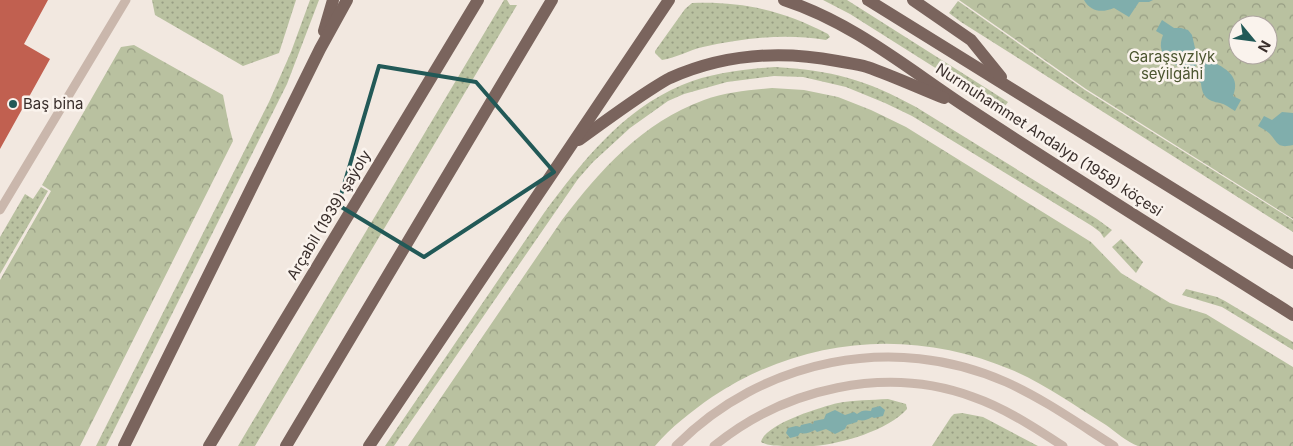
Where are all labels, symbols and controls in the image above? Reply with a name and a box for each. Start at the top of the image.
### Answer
north arrow [1228,15,1278,65]
text: N [1255,38,1275,55]
park label: Garaşsyzlyk seýilgähi [1129,47,1216,83]
street label: Nurmuhammet Andalyp (1958) köçesi [932,59,1166,220]
place label: Baş bina [23,94,83,113]
marker: Baş bina [7,98,19,110]
street label: Arçabil (1939) şaýoly [282,146,375,283]

